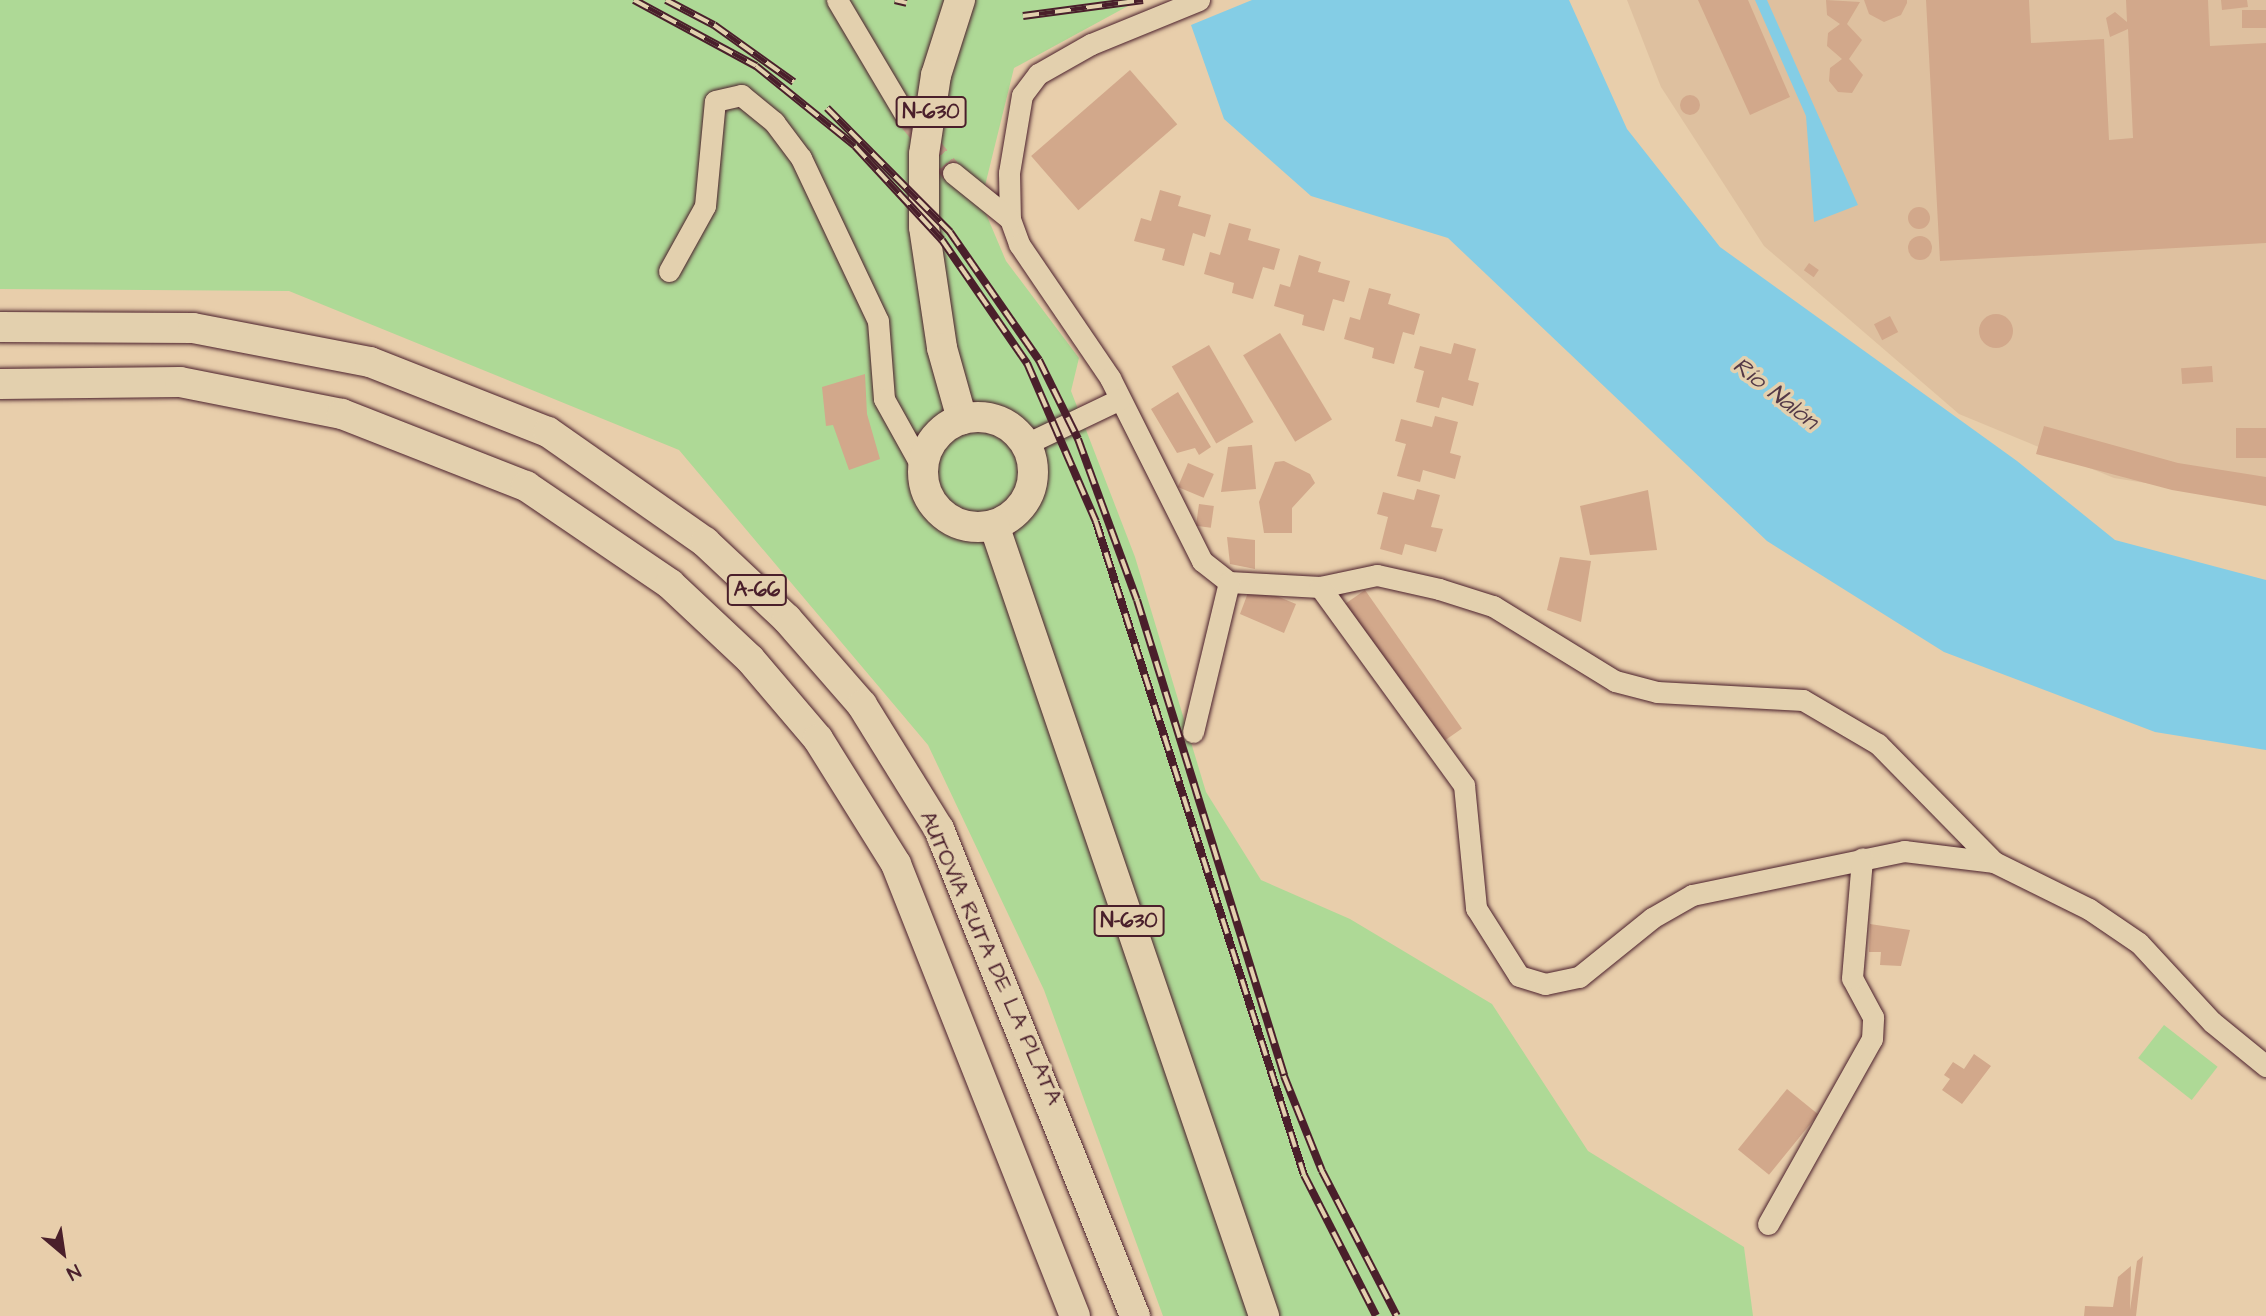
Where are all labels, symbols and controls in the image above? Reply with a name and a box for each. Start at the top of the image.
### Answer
road number: N-630 [894,94,968,130]
water label: Río Nalón [1727,352,1823,436]
road number: A-66 [726,572,788,608]
street label: AUTOVÍA RUTA DE LA PLATA [914,807,1068,1109]
road number: N-630 [1092,904,1166,939]
north arrow [28,1218,98,1288]
text: N [62,1257,85,1286]

